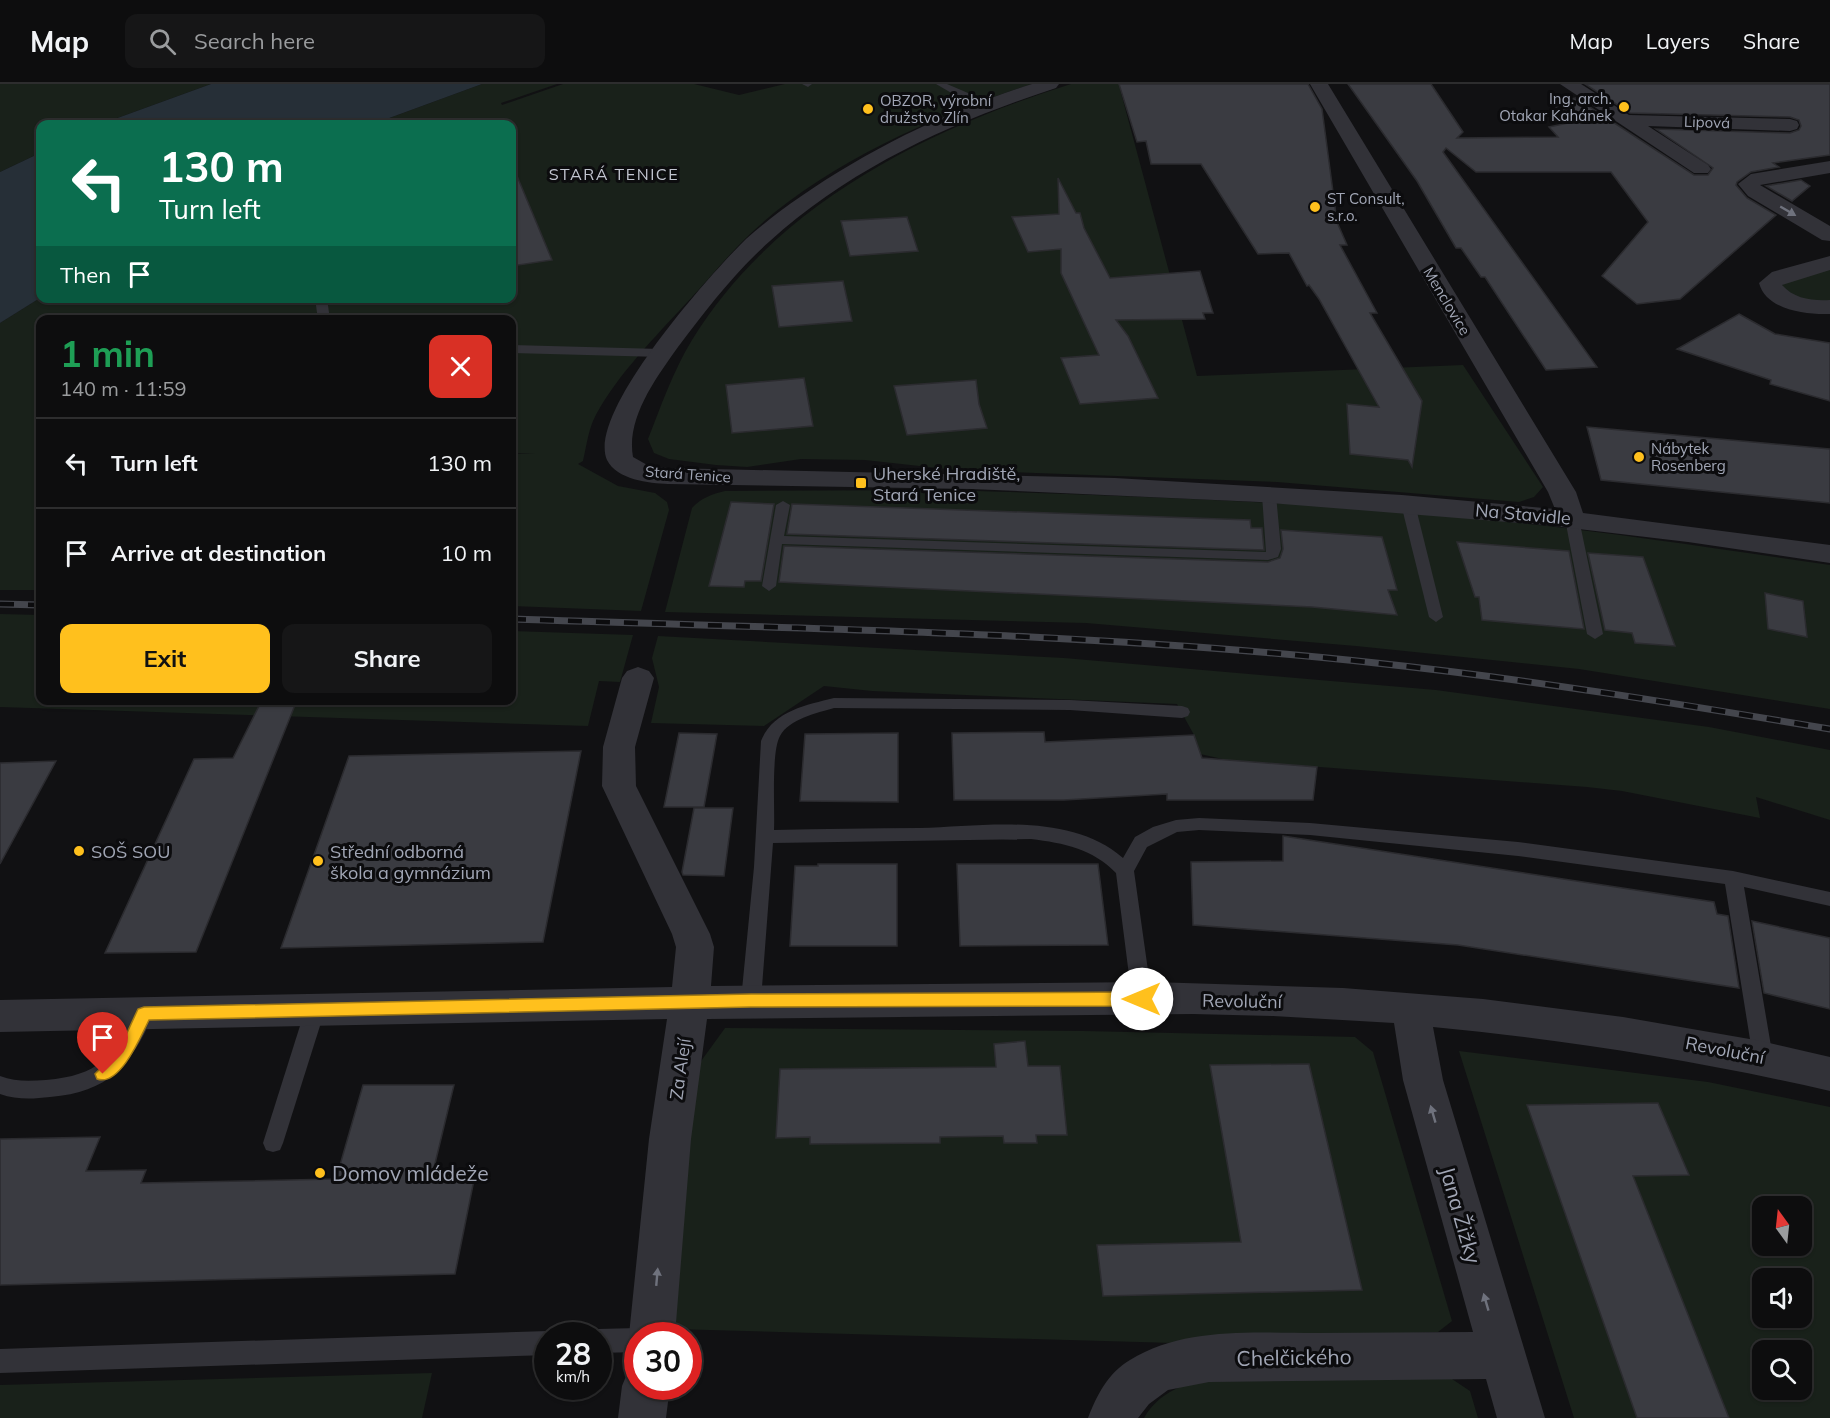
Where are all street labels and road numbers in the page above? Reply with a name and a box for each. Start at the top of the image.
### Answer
street label: Lipová [1684,112,1730,132]
street label: Menclovice [1419,263,1475,339]
street label: Stará Tenice [645,462,731,486]
street label: Na Stavidle [1474,498,1572,530]
street label: Revoluční [1202,989,1284,1013]
street label: Revoluční [1684,1031,1768,1069]
street label: Za Alejí [664,1035,696,1101]
street label: Jana Žižky [1435,1163,1487,1267]
street label: Chelčického [1236,1343,1352,1371]

